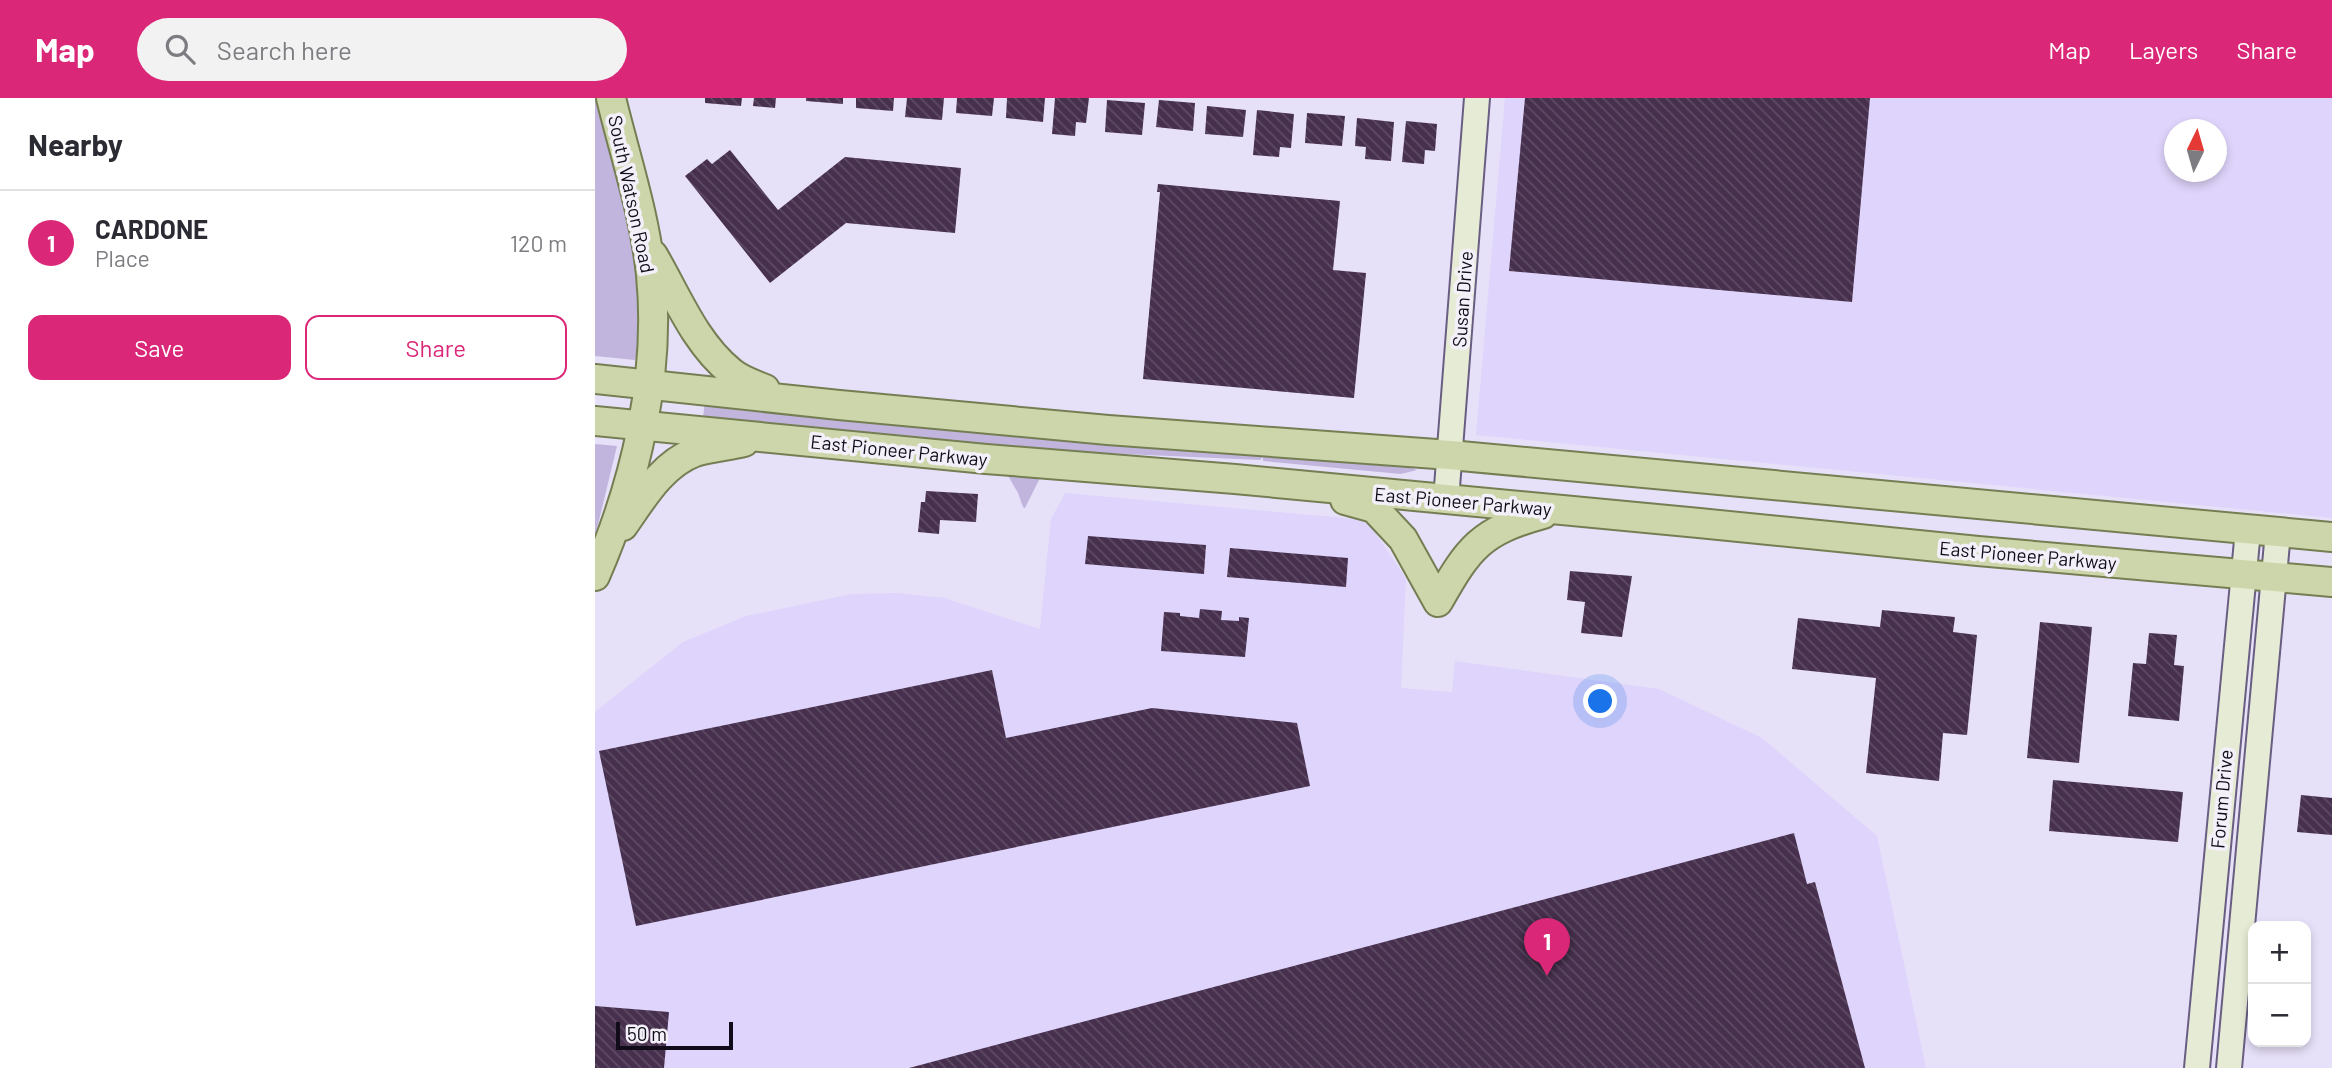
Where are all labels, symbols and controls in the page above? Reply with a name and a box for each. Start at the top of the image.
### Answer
search box [137,18,627,81]
text: Map [35,29,95,69]
icon: search [161,30,199,68]
text: Search here [217,34,352,65]
text: Map [2048,35,2091,64]
text: Layers [2129,35,2198,64]
text: Share [2236,35,2297,64]
street label: South Watson Road [604,113,660,275]
north arrow [2164,119,2227,182]
text: Nearby [28,126,123,162]
text: CARDONE [95,213,208,244]
text: 1 [47,229,55,257]
text: 120 m [510,229,567,257]
text: Place [95,244,150,272]
street label: Susan Drive [1447,250,1477,348]
button: Save [28,315,291,380]
button: Share [305,315,567,380]
street label: East Pioneer Parkway [809,429,989,471]
street label: East Pioneer Parkway [1373,482,1553,520]
street label: East Pioneer Parkway [1938,536,2118,574]
your location [1583,684,1617,718]
street label: Forum Drive [2205,749,2237,849]
pin: 1 [1524,918,1570,976]
map controls [2248,921,2311,1047]
button: + [2248,921,2311,984]
button: − [2248,984,2311,1047]
scale bar [616,1019,733,1051]
text: 50 m [627,1022,667,1045]

